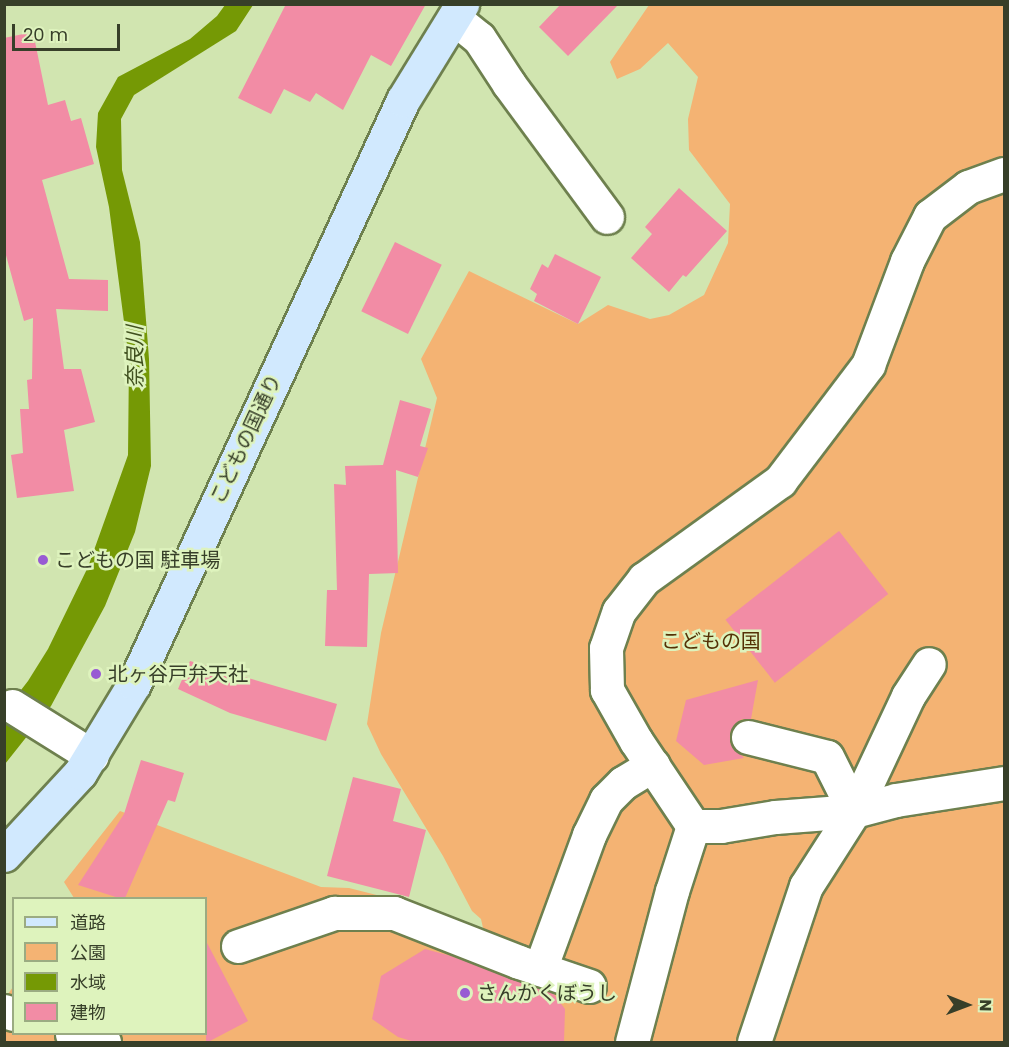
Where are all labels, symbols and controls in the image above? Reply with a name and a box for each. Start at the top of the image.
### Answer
scale bar [15,12,123,50]
text: 20 m [23,22,68,47]
water label: 奈良川 [122,326,148,388]
street label: こどもの国通り [206,370,286,508]
place label: こどもの国 駐車場 [55,548,220,572]
marker: こどもの国 駐車場 [36,553,50,567]
park label: こどもの国 [661,629,761,653]
place label: 北ヶ谷戸弁天社 [108,662,248,686]
marker: 北ヶ谷戸弁天社 [89,667,103,681]
legend [12,897,207,1035]
text: 道路 [70,910,106,935]
text: 公園 [70,940,106,965]
text: 水域 [70,970,106,995]
north arrow [937,975,997,1035]
place label: さんかくぼうし [477,981,617,1005]
marker: さんかくぼうし [458,986,472,1000]
text: N [974,999,997,1012]
text: 建物 [70,1000,106,1025]

